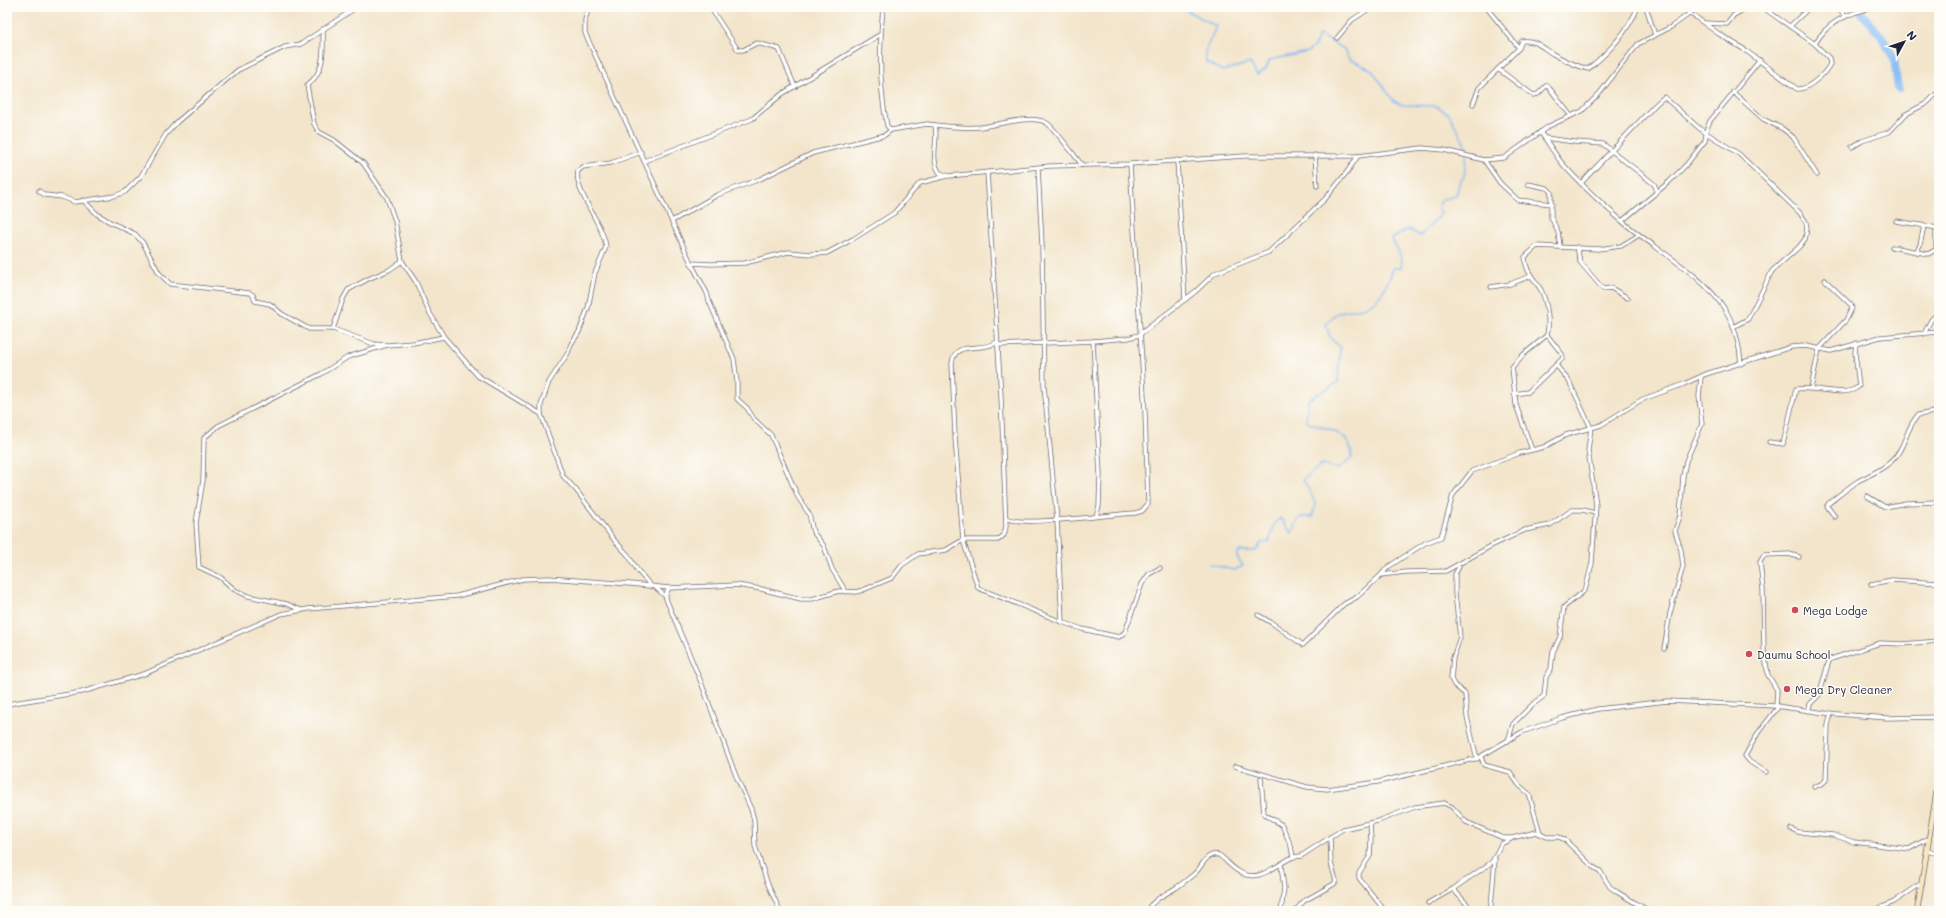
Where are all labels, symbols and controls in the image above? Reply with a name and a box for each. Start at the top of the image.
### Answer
north arrow [1884,22,1924,62]
text: N [1904,27,1920,43]
place label: Mega Lodge [1803,603,1868,618]
marker: Mega Lodge [1790,605,1800,615]
place label: Daumu School [1757,647,1830,662]
marker: Daumu School [1744,649,1754,659]
place label: Mega Dry Cleaner [1795,682,1892,697]
marker: Mega Dry Cleaner [1782,684,1792,694]

